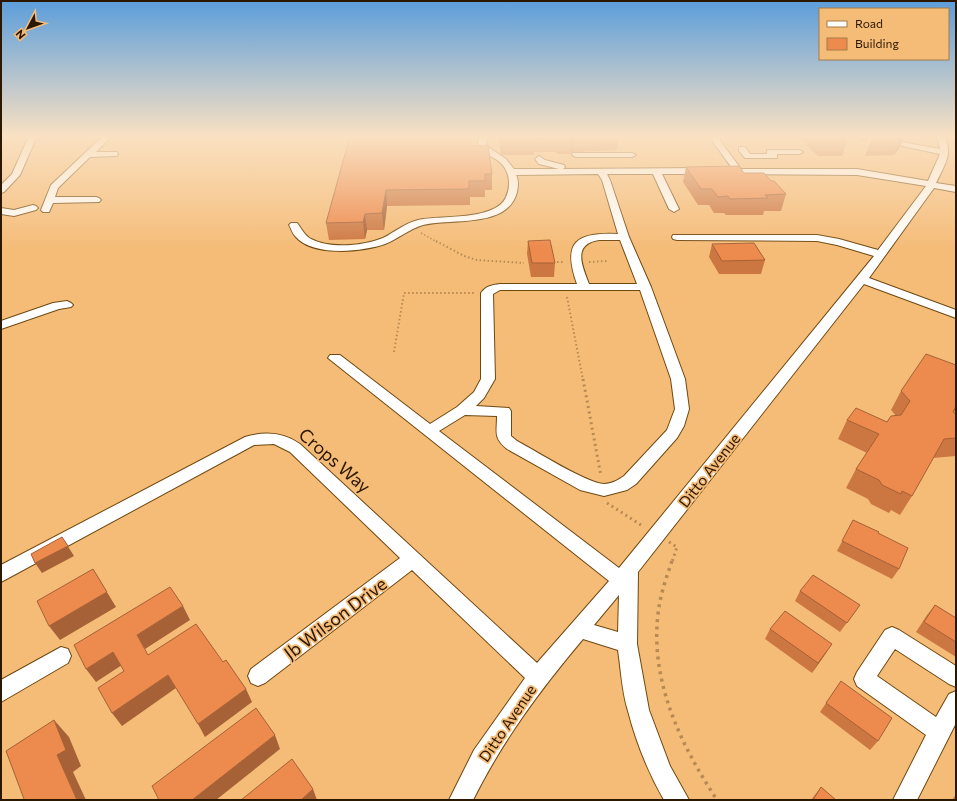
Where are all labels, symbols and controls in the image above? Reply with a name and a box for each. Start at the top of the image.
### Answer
north arrow [8,8,48,48]
legend [819,8,949,60]
text: Road [855,16,883,30]
text: N [12,28,28,42]
text: Building [855,36,899,50]
street label: Crops Way [295,423,375,497]
street label: Ditto Avenue [675,429,744,511]
street label: Jb Wilson Drive [279,572,391,664]
street label: Ditto Avenue [475,681,539,765]

